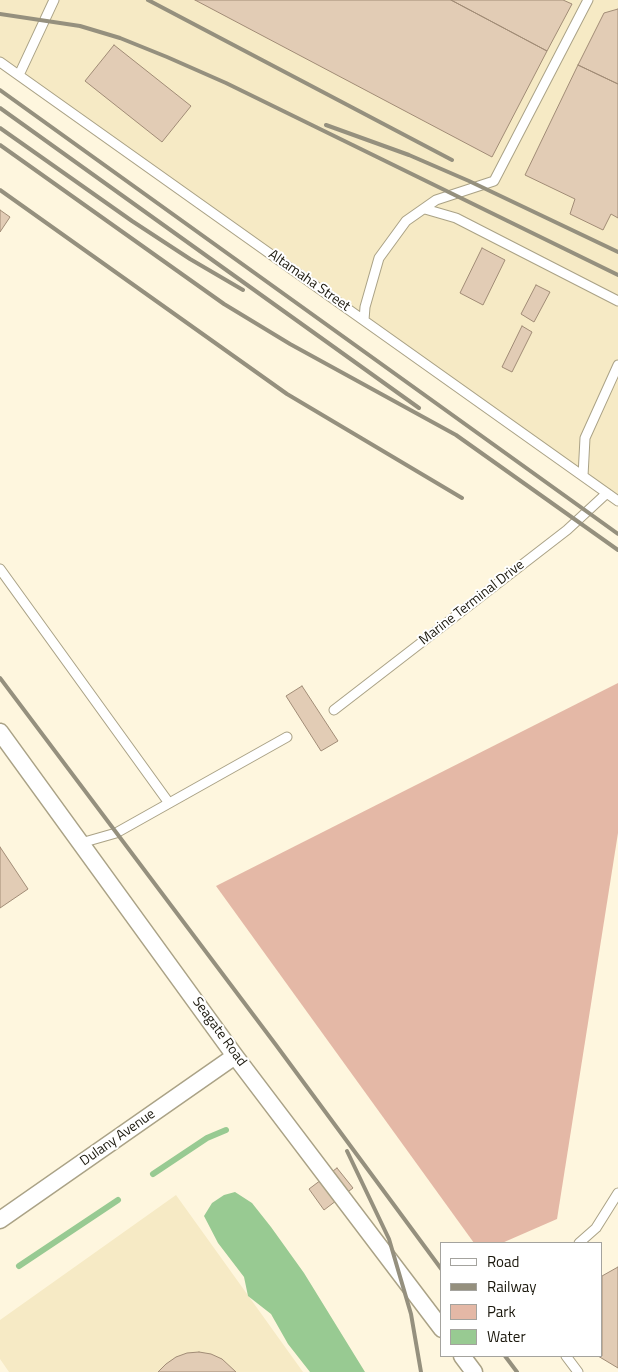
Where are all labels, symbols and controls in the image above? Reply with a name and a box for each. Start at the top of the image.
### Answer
street label: Altamaha Street [265,247,353,315]
street label: Marine Terminal Drive [416,557,528,649]
street label: Seagate Road [188,994,250,1070]
street label: Dulany Avenue [77,1106,159,1170]
legend [440,1242,603,1357]
text: Road [487,1250,519,1273]
text: Railway [487,1275,537,1298]
text: Park [487,1300,516,1323]
text: Water [487,1325,526,1348]

